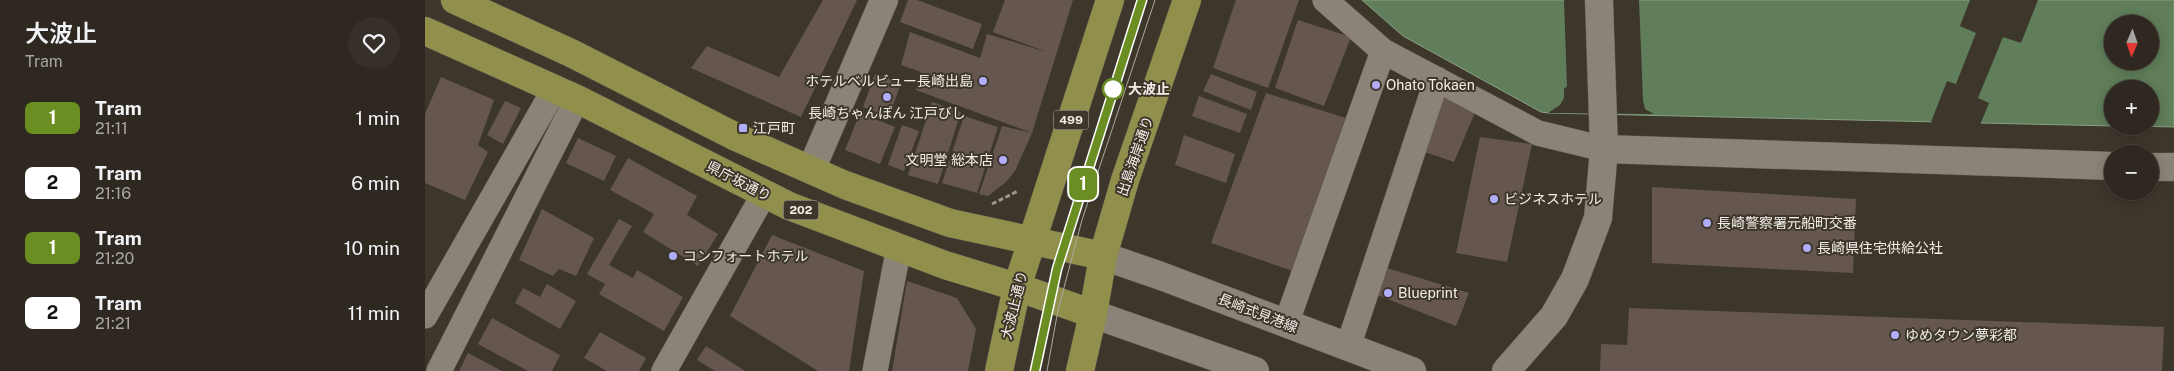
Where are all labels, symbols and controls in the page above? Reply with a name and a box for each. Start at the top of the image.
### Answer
north arrow [2104,15,2159,70]
map controls [2104,15,2159,200]
button: heart [348,17,400,69]
text: 大波止 [25,19,97,47]
text: Tram [25,52,63,71]
place label: ホテルベルビュー長崎出島 [805,73,973,89]
marker: ホテルベルビュー長崎出島 [977,75,989,87]
place label: Ohato Tokaen [1386,77,1475,93]
marker: 大波止 [1102,78,1124,100]
marker: Ohato Tokaen [1370,79,1382,91]
button: + [2104,80,2159,135]
place label: 大波止 [1128,81,1170,97]
marker: 長崎ちゃんぽん 江戸びし [881,91,893,103]
text: Tram [95,97,142,119]
place label: 長崎ちゃんぽん 江戸びし [808,105,966,121]
text: 1 [49,107,56,128]
text: 1 min [355,107,400,129]
road number: 499 [1053,110,1089,130]
street label: 出島海岸通り [1114,114,1156,198]
text: 21:11 [95,119,128,138]
place label: 江戸町 [753,120,795,136]
marker: 江戸町 [737,122,749,134]
button: − [2104,145,2159,200]
place label: 文明堂 総本店 [906,152,993,168]
marker: 文明堂 総本店 [997,154,1009,166]
street label: 県庁坂通り [704,158,774,204]
text: Tram [95,162,142,184]
line badge: 1 [1067,168,1099,200]
text: 2 [47,172,58,193]
text: 6 min [351,172,400,194]
text: 1 [1079,173,1087,194]
text: 21:16 [95,184,131,203]
place label: ビジネスホテル [1504,191,1602,207]
marker: ビジネスホテル [1488,193,1500,205]
road number: 202 [783,200,819,220]
place label: 長崎警察署元船町交番 [1717,215,1857,231]
marker: 長崎警察署元船町交番 [1701,217,1713,229]
text: Tram [95,227,142,249]
text: 1 [49,237,56,258]
text: 10 min [344,237,400,259]
place label: 長崎県住宅供給公社 [1817,240,1943,256]
marker: 長崎県住宅供給公社 [1801,242,1813,254]
place label: コンフォートホテル [683,248,809,264]
text: 21:20 [95,249,134,268]
marker: コンフォートホテル [667,250,679,262]
street label: 大波止通り [998,269,1030,341]
place label: Blueprint [1398,285,1458,301]
marker: Blueprint [1382,287,1394,299]
street label: 長崎式見港線 [1216,290,1300,336]
text: Tram [95,292,142,314]
text: 2 [47,302,58,323]
text: 11 min [348,302,400,324]
text: 21:21 [95,314,131,333]
place label: ゆめタウン夢彩都 [1905,327,2017,343]
marker: ゆめタウン夢彩都 [1889,329,1901,341]

